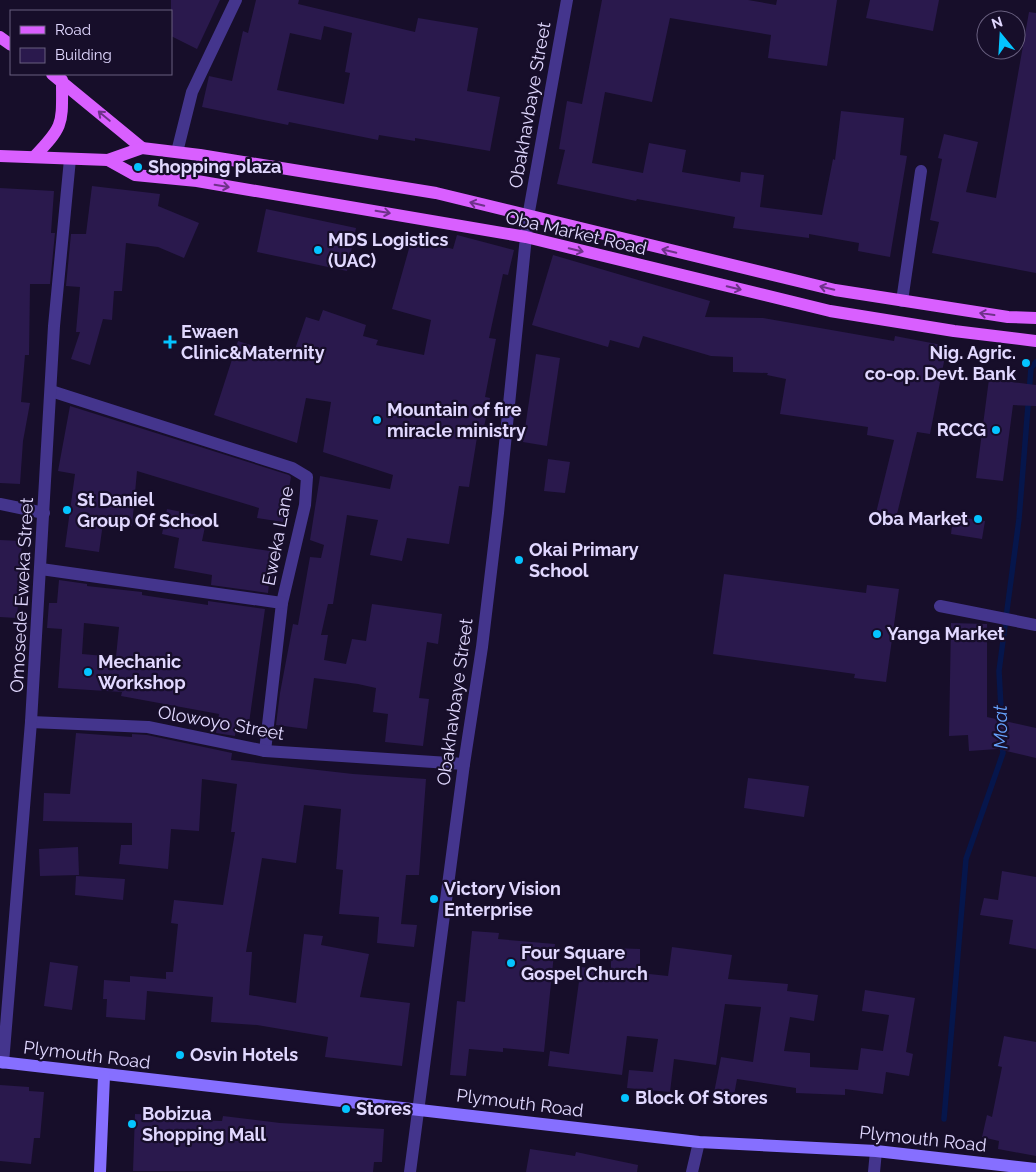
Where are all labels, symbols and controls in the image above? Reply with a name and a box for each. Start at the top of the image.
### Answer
legend [10,10,172,75]
north arrow [976,10,1026,60]
text: N [989,13,1005,32]
street label: Obakhavbaye Street [505,20,554,190]
text: Road [55,21,91,39]
text: Building [55,46,112,64]
one-way arrow [98,111,111,122]
place label: Shopping plaza [148,156,281,177]
marker: Shopping plaza [132,161,144,173]
one-way arrow [214,181,230,191]
one-way arrow [470,199,486,208]
street label: Oba Market Road [504,206,649,259]
one-way arrow [374,207,390,217]
place label: MDS Logistics (UAC) [328,229,449,271]
marker: MDS Logistics (UAC) [312,244,324,256]
one-way arrow [568,246,584,255]
one-way arrow [662,246,678,255]
one-way arrow [820,283,836,292]
one-way arrow [726,284,742,293]
one-way arrow [980,309,996,319]
place label: Ewaen Clinic&Maternity [181,321,325,363]
marker: Ewaen Clinic&Maternity [163,335,177,349]
place label: Nig. Agric. co-op. Devt. Bank [865,342,1017,384]
marker: Nig. Agric. co-op. Devt. Bank [1020,357,1032,369]
place label: Mountain of fire miracle ministry [387,399,526,441]
marker: Mountain of fire miracle ministry [371,414,383,426]
place label: RCCG [937,419,986,440]
marker: RCCG [990,424,1002,436]
street label: Eweka Lane [258,484,298,587]
place label: St Daniel Group Of School [77,489,219,531]
street label: Omosede Eweka Street [6,497,37,693]
marker: St Daniel Group Of School [61,504,73,516]
place label: Oba Market [868,508,968,529]
marker: Oba Market [972,513,984,525]
place label: Okai Primary School [529,539,639,581]
marker: Okai Primary School [513,554,525,566]
street label: Obakhavbaye Street [432,617,477,787]
place label: Yanga Market [887,623,1005,644]
marker: Yanga Market [871,628,883,640]
place label: Mechanic Workshop [98,651,186,693]
marker: Mechanic Workshop [82,666,94,678]
street label: Olowoyo Street [156,701,286,744]
water label: Moat [989,704,1011,749]
place label: Victory Vision Enterprise [444,878,561,920]
marker: Victory Vision Enterprise [428,893,440,905]
place label: Four Square Gospel Church [521,942,648,984]
marker: Four Square Gospel Church [505,957,517,969]
street label: Plymouth Road [22,1036,152,1073]
place label: Osvin Hotels [190,1044,298,1065]
marker: Osvin Hotels [174,1049,186,1061]
street label: Plymouth Road [455,1084,585,1121]
place label: Block Of Stores [635,1087,768,1108]
marker: Block Of Stores [619,1092,631,1104]
place label: Stores [356,1098,411,1119]
place label: Bobizua Shopping Mall [142,1103,266,1145]
marker: Stores [340,1103,352,1115]
marker: Bobizua Shopping Mall [126,1118,138,1130]
street label: Plymouth Road [858,1121,988,1156]

